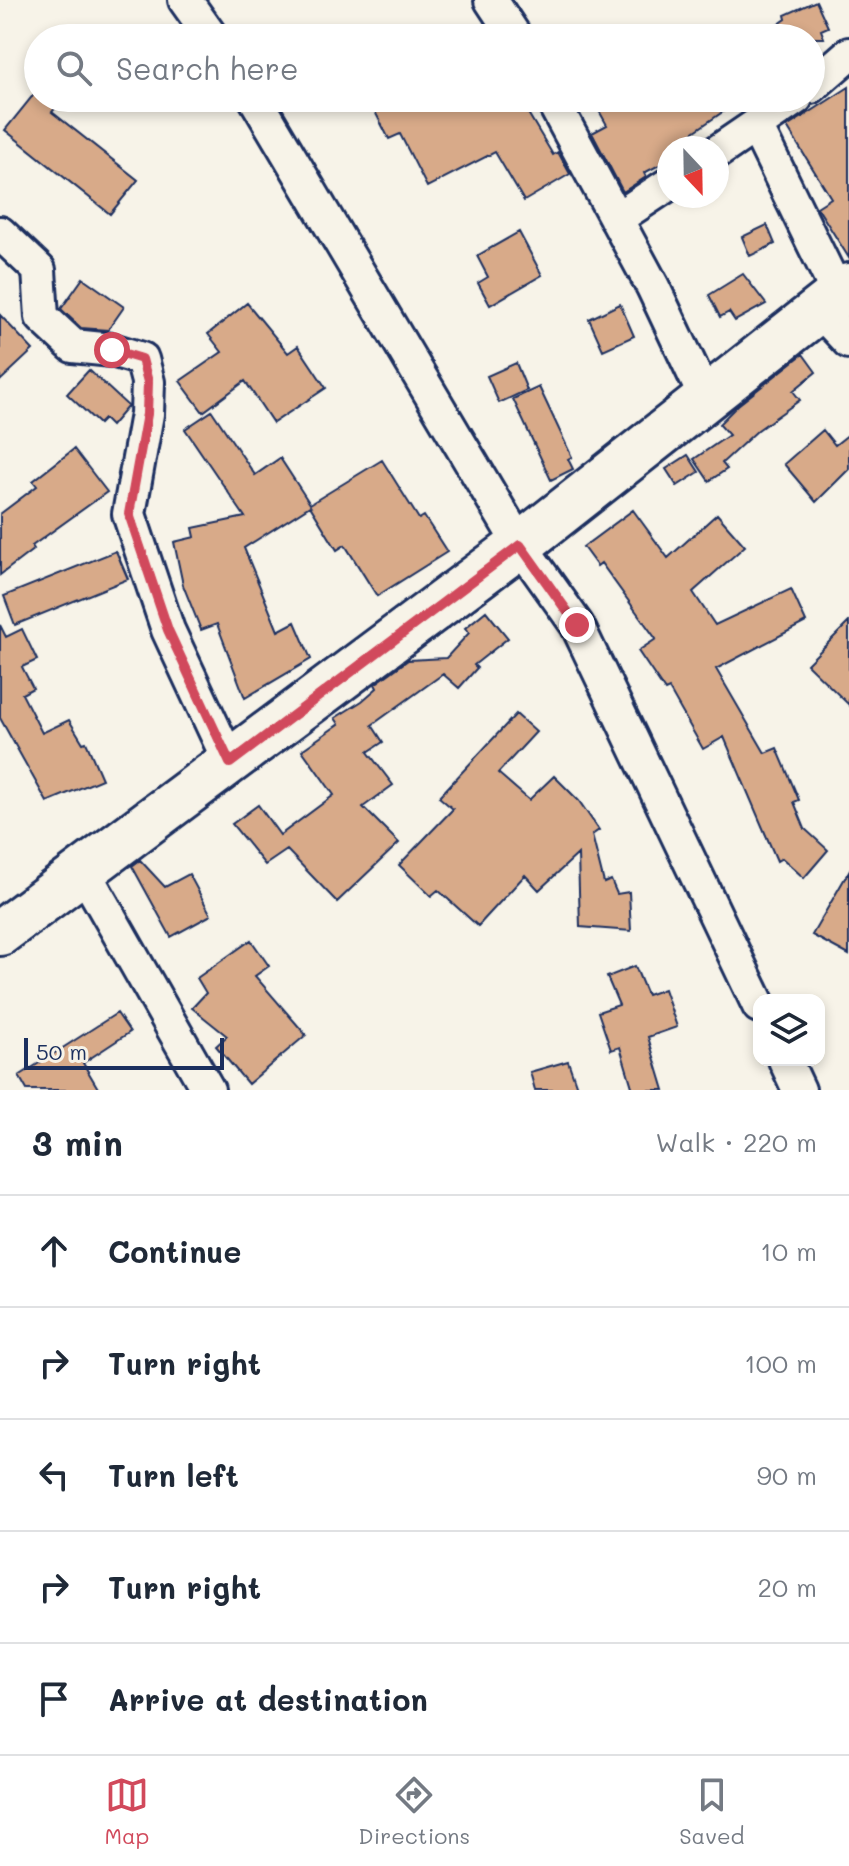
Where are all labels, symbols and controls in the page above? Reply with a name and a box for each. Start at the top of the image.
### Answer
search box [24,24,825,112]
icon: search [52,46,96,90]
text: Search here [116,48,299,88]
north arrow [657,136,729,208]
route start [94,332,130,368]
route end [559,607,595,643]
map controls [753,994,825,1066]
button: layers [753,994,825,1066]
scale bar [24,1034,224,1070]
text: 50 m [36,1037,87,1066]
text: 3 min [32,1120,123,1165]
text: Walk · 220 m [656,1125,817,1159]
icon: ahead [32,1229,76,1273]
text: Continue [108,1231,241,1271]
text: 10 m [760,1234,817,1268]
icon: right [32,1341,76,1385]
text: Turn right [108,1343,261,1383]
text: 100 m [744,1346,817,1380]
icon: left [32,1453,76,1497]
text: Turn left [108,1455,239,1495]
text: 90 m [757,1458,817,1492]
icon: right [32,1565,76,1609]
text: Turn right [108,1567,261,1607]
text: 20 m [757,1570,817,1604]
icon: arrive [32,1677,76,1721]
text: Arrive at destination [108,1679,428,1719]
tab: Map [105,1773,149,1850]
tab: Directions [358,1773,470,1850]
tab: Saved [679,1773,744,1850]

